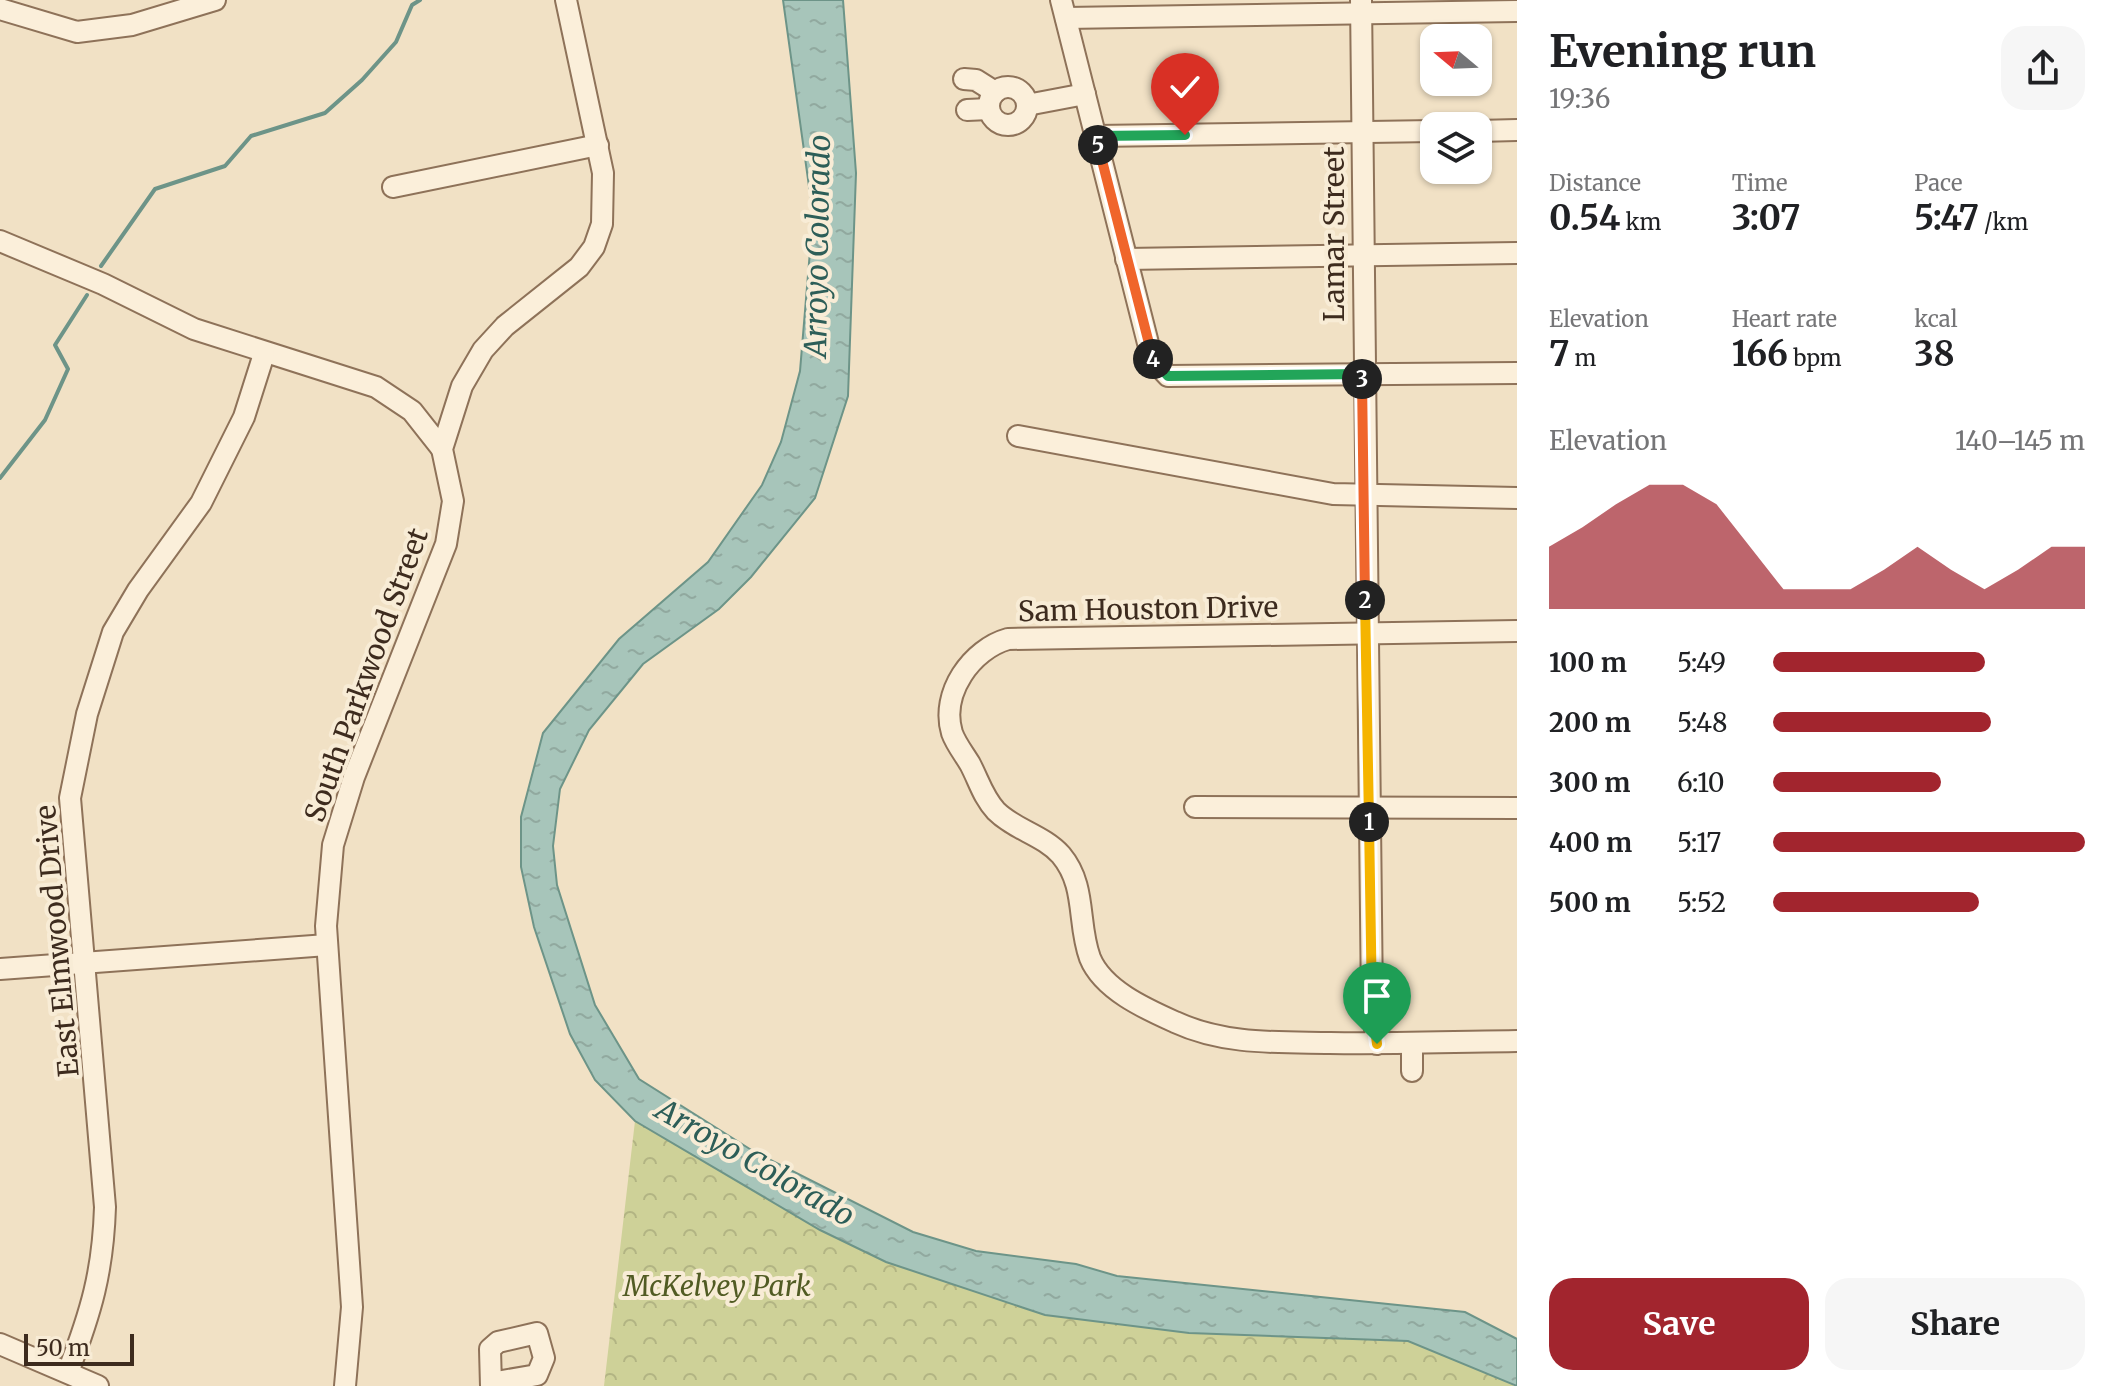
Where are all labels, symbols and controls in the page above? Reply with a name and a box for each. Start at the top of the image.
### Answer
north arrow [1420,24,1492,96]
map controls [1420,24,1492,184]
text: Evening run [1549,24,1816,79]
button: share [2001,26,2085,110]
pin [1151,53,1219,135]
icon: check [1163,65,1207,109]
text: 19:36 [1549,82,1610,115]
button: layers [1420,112,1492,184]
pin: 5 [1078,125,1118,165]
text: 5 [1092,131,1104,159]
water label: Arroyo Colorado [796,134,838,360]
street label: Lamar Street [1316,146,1352,322]
text: Distance [1549,169,1641,197]
text: Time [1732,169,1787,197]
text: Pace [1914,169,1962,197]
text: 0.54 [1549,197,1620,239]
text: 3:07 [1732,197,1800,239]
text: 5:47 [1914,197,1979,239]
text: km [1620,208,1661,236]
text: /km [1979,208,2028,236]
text: Elevation [1549,305,1649,333]
text: Heart rate [1732,305,1837,333]
text: kcal [1914,305,1958,333]
text: 7 [1549,333,1569,375]
text: 166 [1732,333,1788,375]
text: 38 [1914,333,1955,375]
pin: 4 [1133,339,1173,379]
text: m [1569,344,1596,372]
text: bpm [1788,344,1842,372]
text: 4 [1146,345,1160,373]
pin: 3 [1342,359,1382,399]
text: 3 [1356,365,1368,393]
text: Elevation [1549,424,1667,457]
text: 140–145 m [1955,424,2085,457]
street label: South Parkwood Street [296,523,436,827]
pin: 2 [1345,580,1385,620]
text: 2 [1359,586,1371,614]
street label: Sam Houston Drive [1017,589,1279,629]
text: 100 m [1549,646,1627,679]
text: 5:49 [1677,646,1726,679]
text: 200 m [1549,706,1631,739]
text: 5:48 [1677,706,1727,739]
text: 300 m [1549,766,1630,799]
text: 6:10 [1677,766,1725,799]
pin: 1 [1349,802,1389,842]
street label: East Elmwood Drive [27,803,87,1079]
text: 1 [1364,808,1374,836]
text: 400 m [1549,826,1632,859]
text: 5:17 [1677,826,1721,859]
text: 500 m [1549,886,1631,919]
text: 5:52 [1677,886,1726,919]
pin [1343,962,1411,1044]
icon: arrive [1355,974,1399,1018]
water label: Arroyo Colorado [648,1089,862,1234]
park label: McKelvey Park [622,1268,811,1304]
button: Save [1549,1278,1809,1370]
button: Share [1825,1278,2085,1370]
scale bar [24,1330,134,1366]
text: 50 m [36,1334,90,1362]

